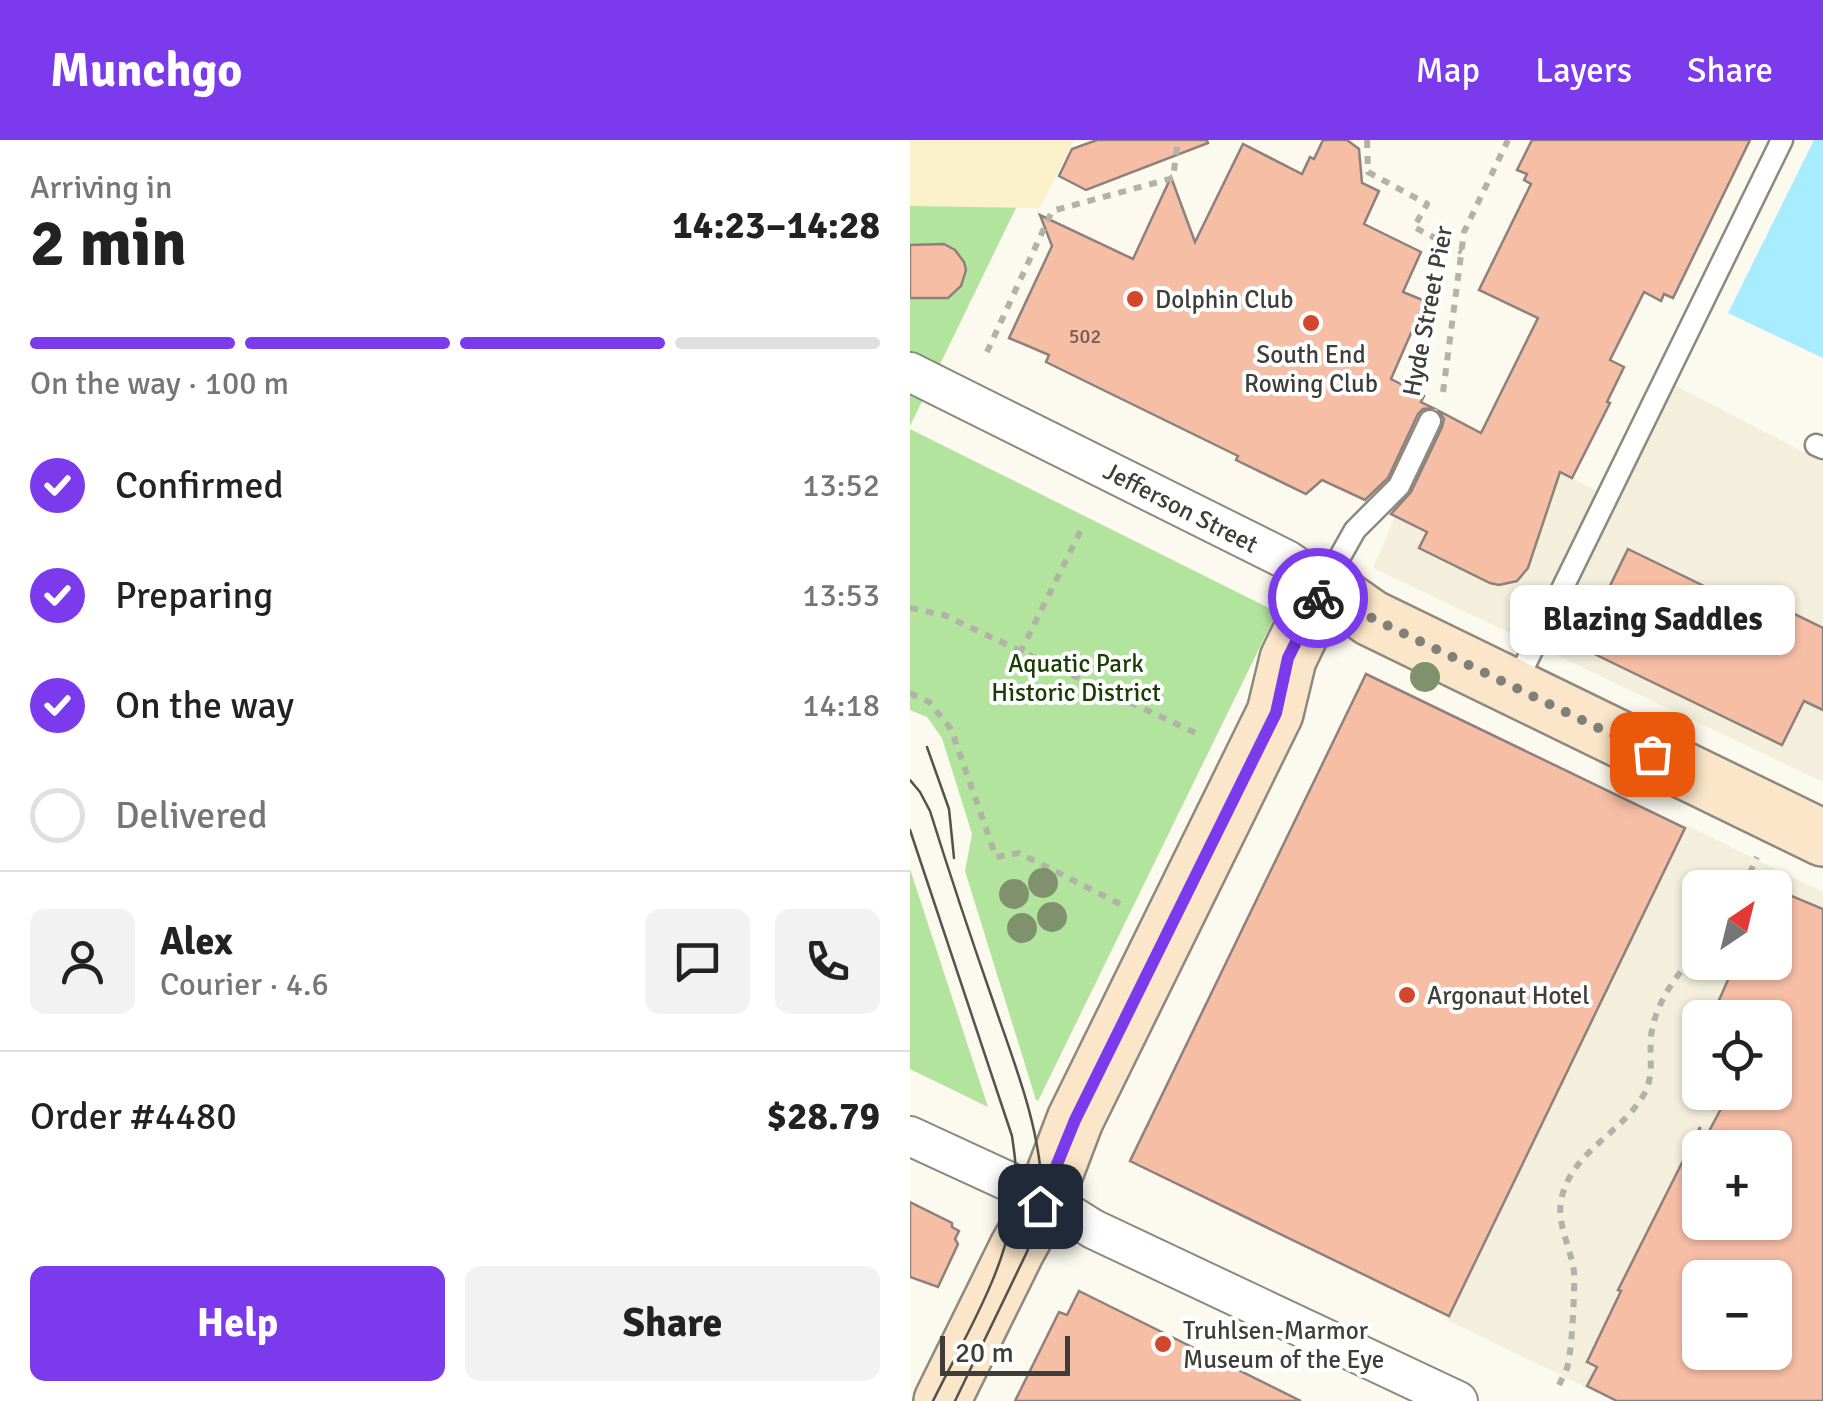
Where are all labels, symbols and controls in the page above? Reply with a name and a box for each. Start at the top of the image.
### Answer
text: Munchgo [50,41,242,100]
text: Map [1416,49,1480,92]
text: Layers [1535,49,1632,92]
text: Share [1687,49,1773,92]
text: Arriving in [30,168,172,207]
text: 14:23–14:28 [672,202,880,249]
text: 2 min [30,204,187,284]
street label: Hyde Street Pier [1396,222,1459,399]
place label: Dolphin Club [1155,284,1293,315]
marker: Dolphin Club [1124,288,1146,310]
marker: South End Rowing Club [1300,312,1322,334]
house number: 502 [1069,324,1101,349]
place label: South End Rowing Club [1244,339,1378,399]
text: On the way · 100 m [30,364,289,403]
street label: Jefferson Street [1098,455,1264,560]
icon: check [30,458,85,513]
text: Confirmed [115,462,284,509]
text: 13:52 [802,466,880,505]
courier [1268,548,1368,648]
icon: check [30,568,85,623]
icon: bike [1291,571,1346,626]
text: Preparing [115,572,273,619]
text: 13:53 [802,576,880,615]
callout: Blazing Saddles [1510,584,1794,654]
text: Blazing Saddles [1542,600,1763,639]
park label: Aquatic Park Historic District [991,648,1161,708]
icon: check [30,678,85,733]
text: On the way [115,682,294,729]
text: 14:18 [802,686,880,725]
pin [1610,712,1695,797]
icon: bag [1625,727,1680,782]
text: Delivered [115,792,268,839]
north arrow [1682,870,1792,980]
map controls [1682,870,1792,1370]
button: person [30,909,135,1014]
button: chat [645,909,750,1014]
button: phone [775,909,880,1014]
text: Alex [160,918,233,965]
text: Courier · 4.6 [160,965,329,1004]
place label: Argonaut Hotel [1427,980,1590,1011]
marker: Argonaut Hotel [1396,984,1418,1006]
button: locate [1682,1000,1792,1110]
text: Order #4480 [30,1093,237,1140]
text: $28.79 [767,1093,880,1140]
button: + [1682,1130,1792,1240]
pin [998,1164,1083,1249]
icon: home [1013,1179,1068,1234]
button: − [1682,1260,1792,1370]
button: Help [30,1266,445,1381]
button: Share [465,1266,880,1381]
place label: Truhlsen-Marmor Museum of the Eye [1183,1315,1384,1375]
scale bar [940,1331,1070,1376]
marker: Truhlsen-Marmor Museum of the Eye [1152,1333,1174,1355]
text: 20 m [955,1336,1014,1370]

